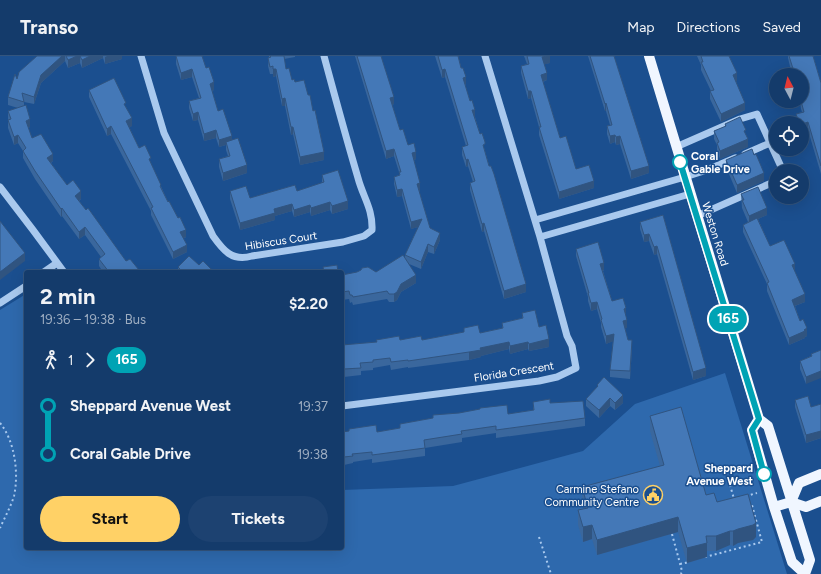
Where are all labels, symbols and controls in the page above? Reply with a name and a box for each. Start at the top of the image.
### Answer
text: Transo [20,16,78,39]
text: Map [627,19,655,36]
text: Directions [677,19,740,36]
text: Saved [762,19,801,36]
north arrow [769,68,809,108]
map controls [769,68,809,204]
button: locate [769,116,809,156]
place label: Coral Gable Drive [691,150,750,176]
marker: Coral Gable Drive [672,154,688,170]
button: layers [769,164,809,204]
street label: Weston Road [699,201,731,267]
street label: Hibiscus Court [244,229,318,253]
text: 2 min [40,283,95,310]
text: $2.20 [289,295,328,313]
line badge: 165 [705,306,751,332]
text: 165 [717,310,739,327]
text: 19:36 – 19:38 · Bus [40,312,146,327]
icon: walk [40,349,62,371]
icon: forward [79,349,101,371]
text: 165 [115,351,138,368]
text: 1 [68,353,73,368]
street label: Florida Crescent [473,359,555,385]
text: Sheppard Avenue West [70,397,231,415]
text: 19:37 [298,399,328,414]
text: Coral Gable Drive [70,445,191,463]
text: 19:38 [297,447,328,462]
place label: Sheppard Avenue West [686,462,754,488]
marker: Sheppard Avenue West [756,466,772,482]
place label: Carmine Stefano Community Centre [545,483,639,509]
public building icon: Carmine Stefano Community Centre [642,484,664,506]
button: Start [40,496,180,542]
button: Tickets [188,496,328,542]

